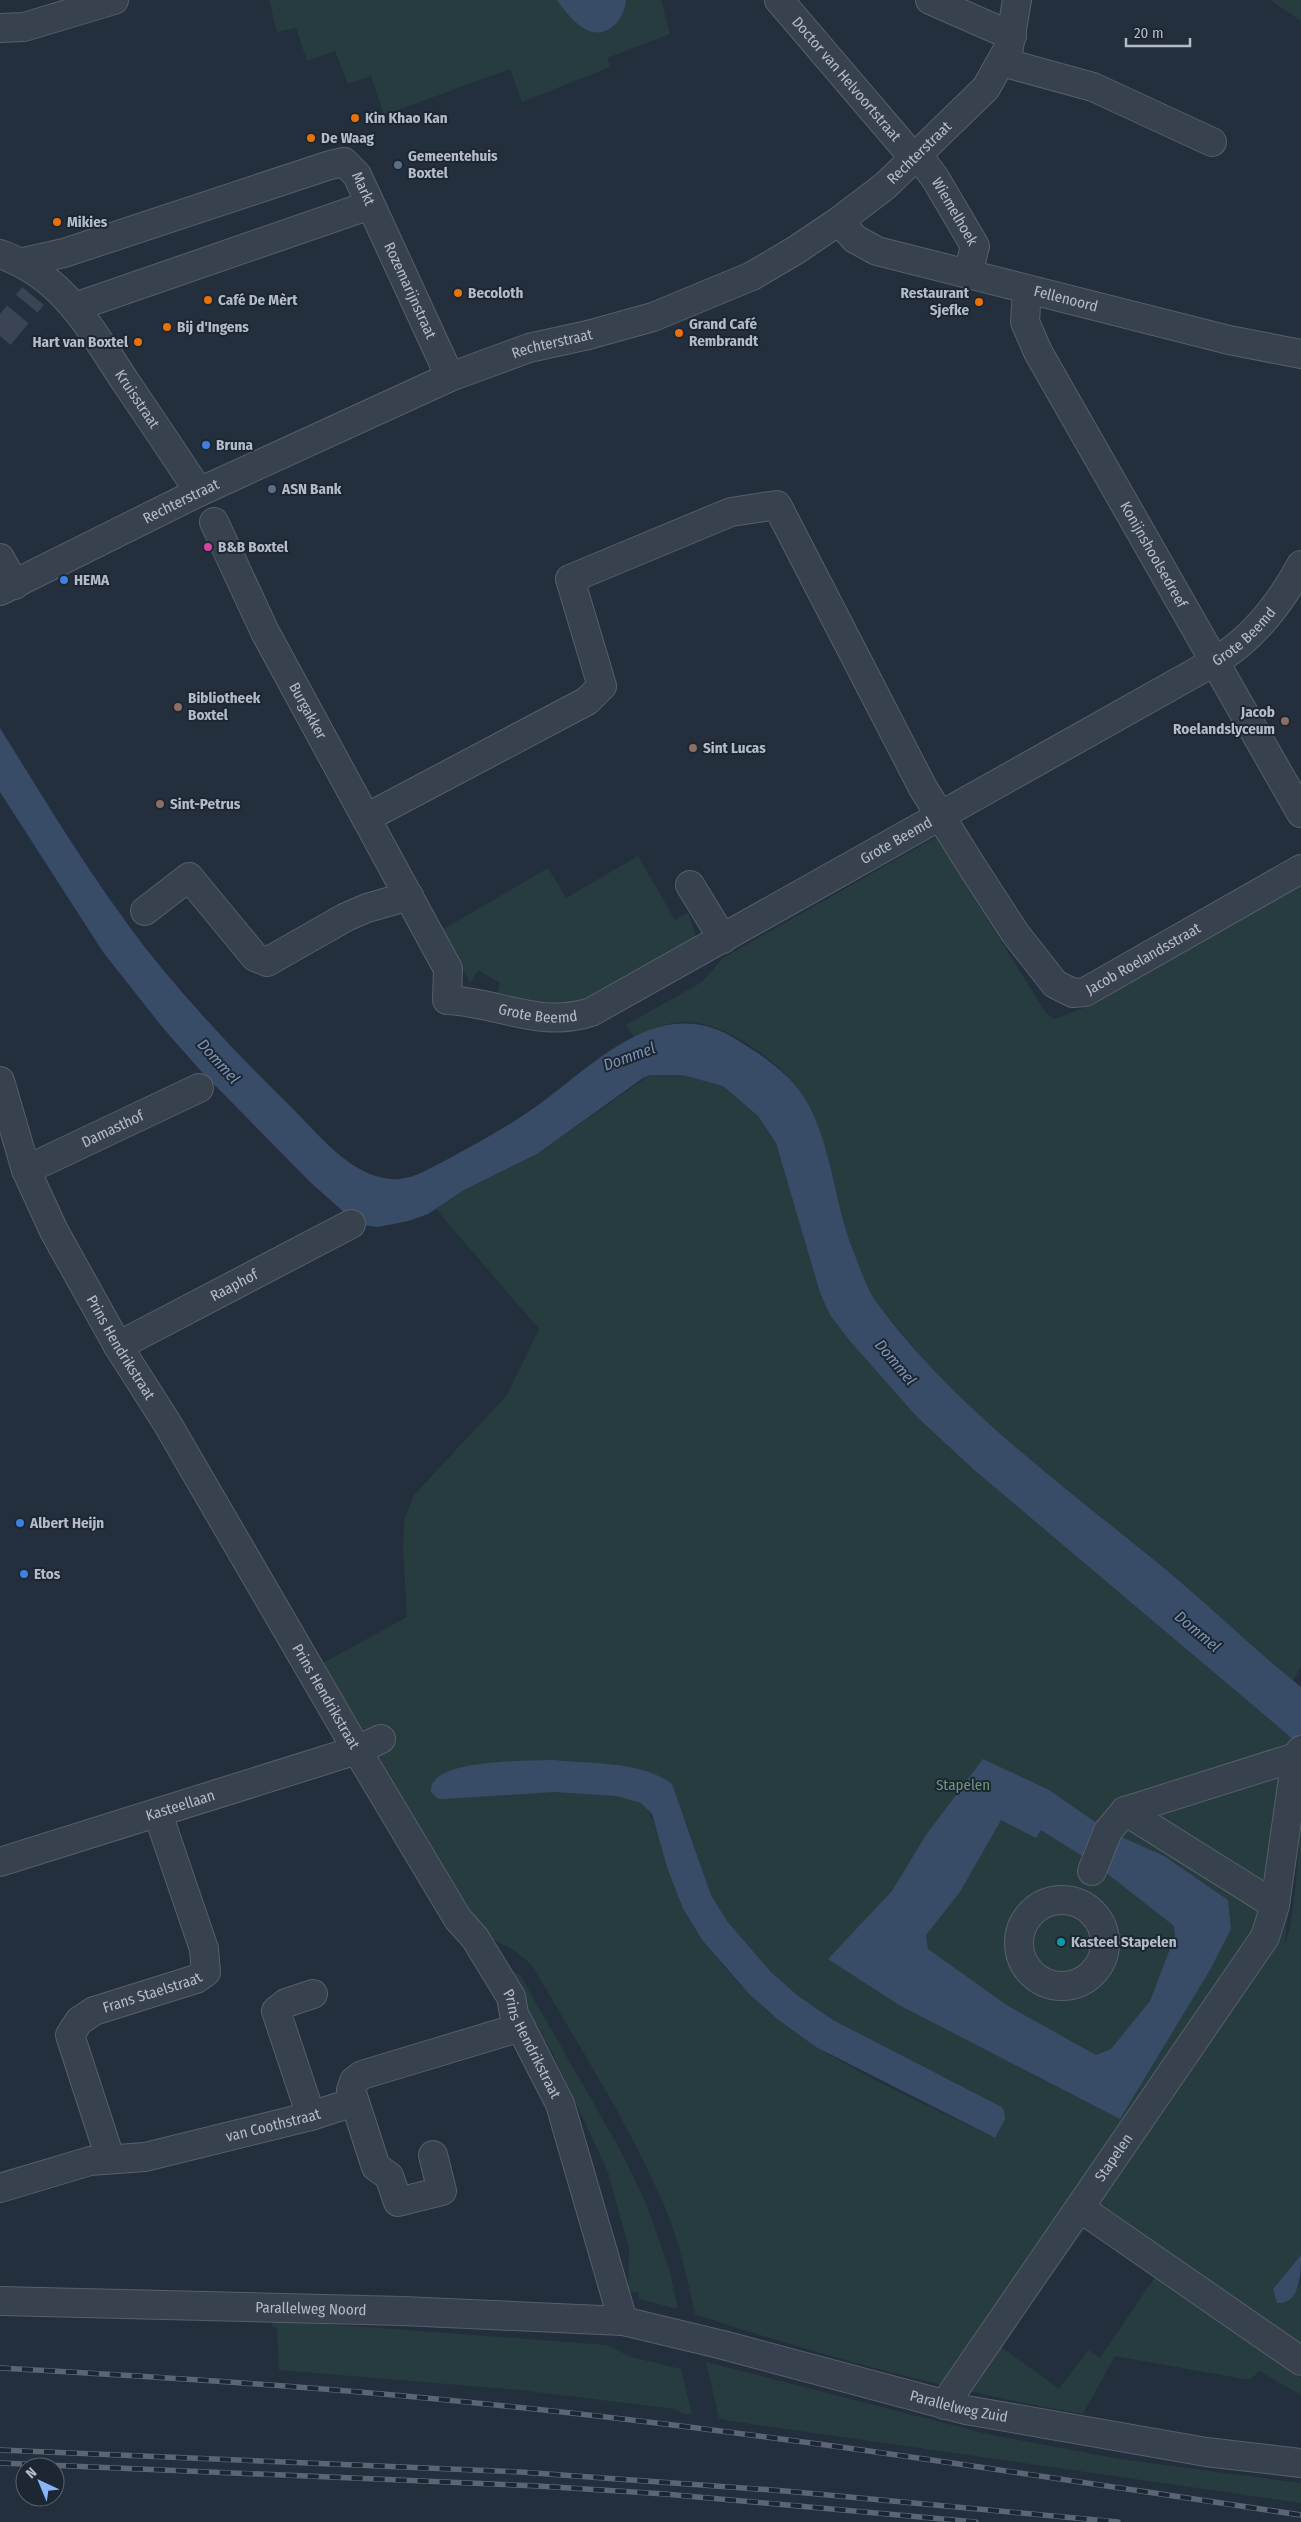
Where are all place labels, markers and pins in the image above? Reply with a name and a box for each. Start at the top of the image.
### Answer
place label: Kin Khao Kan [365,109,448,127]
marker: Kin Khao Kan [349,112,361,124]
place label: De Waag [321,129,374,147]
marker: De Waag [305,132,317,144]
place label: Gemeentehuis Boxtel [408,147,498,182]
marker: Gemeentehuis Boxtel [392,159,404,171]
place label: Mikies [67,213,108,231]
marker: Mikies [51,216,63,228]
place label: Becoloth [468,284,524,302]
place label: Restaurant Sjefke [901,284,970,319]
marker: Becoloth [452,287,464,299]
place label: Café De Mèrt [218,291,298,309]
marker: Café De Mèrt [202,294,214,306]
marker: Restaurant Sjefke [973,296,985,308]
place label: Grand Café Rembrandt [689,315,759,350]
place label: Bij d'Ingens [177,318,249,336]
marker: Bij d'Ingens [161,321,173,333]
marker: Grand Café Rembrandt [673,327,685,339]
place label: Hart van Boxtel [32,333,129,351]
marker: Hart van Boxtel [132,336,144,348]
place label: Bruna [216,436,254,454]
marker: Bruna [200,439,212,451]
place label: ASN Bank [281,480,342,498]
marker: ASN Bank [266,483,278,495]
place label: B&B Boxtel [218,538,289,556]
marker: B&B Boxtel [202,541,214,553]
place label: HEMA [74,571,110,589]
marker: HEMA [58,574,70,586]
place label: Bibliotheek Boxtel [188,689,261,724]
marker: Bibliotheek Boxtel [172,701,184,713]
place label: Jacob Roelandslyceum [1173,703,1275,738]
marker: Jacob Roelandslyceum [1279,715,1291,727]
place label: Sint Lucas [703,739,766,757]
marker: Sint Lucas [687,742,699,754]
place label: Sint-Petrus [170,795,241,813]
marker: Sint-Petrus [154,798,166,810]
place label: Albert Heijn [29,1514,104,1532]
marker: Albert Heijn [14,1517,26,1529]
place label: Etos [34,1565,61,1583]
marker: Etos [18,1568,30,1580]
place label: Kasteel Stapelen [1071,1933,1177,1951]
marker: Kasteel Stapelen [1055,1936,1067,1948]

